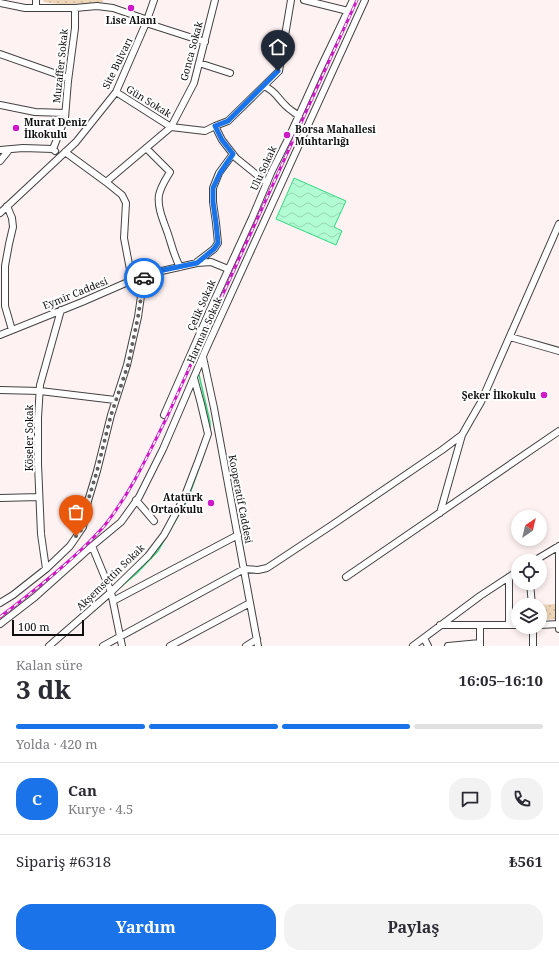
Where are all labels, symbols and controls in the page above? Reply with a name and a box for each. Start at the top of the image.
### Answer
marker: Lise Alanı [126,3,136,13]
place label: Lise Alanı [106,13,157,27]
street label: Gonca Sokak [176,20,206,82]
street label: Muzaffer Sokak [49,28,71,104]
pin [261,30,295,71]
street label: Site Bulvarı [99,34,136,91]
icon: home [267,36,289,58]
street label: Gün Sokak [124,82,174,121]
place label: Murat Deniz İlkokulu [24,115,87,141]
place label: Borsa Mahallesi Muhtarlığı [295,122,376,148]
marker: Murat Deniz İlkokulu [11,123,21,133]
marker: Borsa Mahallesi Muhtarlığı [282,130,292,140]
street label: Ulu Sokak [247,143,279,193]
courier [124,258,164,298]
icon: car [133,267,155,289]
street label: Eymir Caddesi [40,273,110,312]
street label: Çelik Sokak [183,277,219,333]
street label: Harman Sokak [183,295,225,365]
place label: Şeker İlkokulu [462,388,536,402]
marker: Şeker İlkokulu [539,390,549,400]
street label: Köseler Sokak [22,404,36,471]
street label: Kooperatif Caddesi [226,453,257,545]
place label: Atatürk Ortaokulu [150,490,204,516]
pin [59,495,93,536]
marker: Atatürk Ortaokulu [206,498,216,508]
icon: bag [65,501,87,523]
north arrow [511,510,547,546]
map controls [511,510,547,634]
street label: Akşemsettin Sokak [73,541,147,613]
button: locate [511,554,547,590]
button: layers [511,598,547,634]
scale bar [12,618,84,637]
text: 100 m [18,619,50,634]
text: Kalan süre [16,656,83,674]
text: 16:05–16:10 [459,670,543,690]
text: 3 dk [16,671,71,707]
text: Yolda · 420 m [16,735,98,753]
button: chat [449,778,491,820]
button: phone [501,778,543,820]
text: Can [68,780,97,800]
text: C [32,789,42,809]
text: Kurye · 4.5 [68,800,133,818]
text: Sipariş #6318 [16,851,111,871]
text: ₺561 [509,851,543,871]
button: Yardım [16,904,276,950]
button: Paylaş [284,904,543,950]

